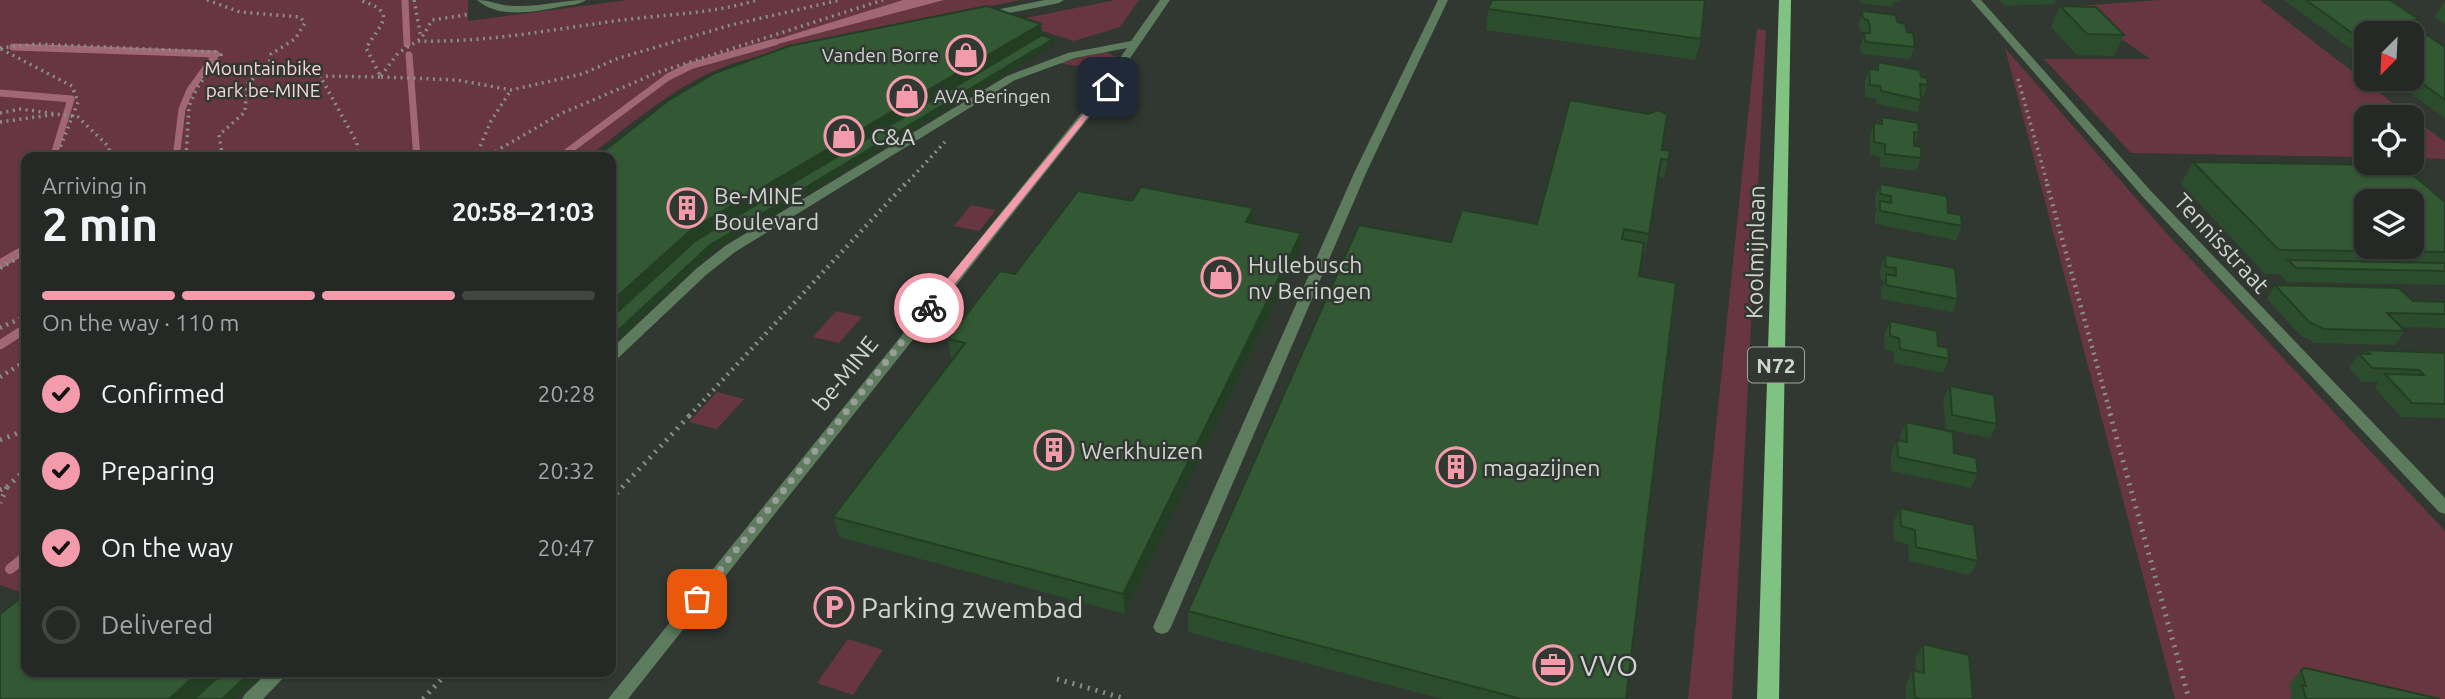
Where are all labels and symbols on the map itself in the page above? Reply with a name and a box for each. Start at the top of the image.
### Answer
north arrow [2354,21,2424,91]
shop icon: Vanden Borre [945,34,987,76]
place label: Vanden Borre [822,44,939,66]
park label: Mountainbike park be-MINE [204,57,322,101]
pin [1078,57,1138,117]
shop icon: AVA Beringen [886,75,928,117]
place label: AVA Beringen [934,85,1051,107]
shop icon: C&A [823,115,865,157]
place label: C&A [871,124,915,149]
place label: Be-MINE Boulevard [714,183,819,234]
street label: Koolmijnlaan [1741,185,1769,319]
building icon: Be-MINE Boulevard [666,187,708,229]
street label: Tennisstraat [2170,188,2274,298]
place label: Hullebusch nv Beringen [1248,252,1371,303]
shop icon: Hullebusch nv Beringen [1200,256,1242,298]
courier [894,273,964,343]
street label: be-MINE [808,331,882,415]
road number: N72 [1748,348,1804,382]
building icon: Werkhuizen [1033,429,1075,471]
place label: Werkhuizen [1081,438,1203,463]
building icon: magazijnen [1435,446,1477,488]
place label: magazijnen [1483,455,1600,480]
pin [667,569,727,629]
parking icon: Parking zwembad [813,586,855,628]
place label: Parking zwembad [861,592,1083,623]
office icon: VVO [1532,644,1574,686]
place label: VVO [1580,650,1638,681]

